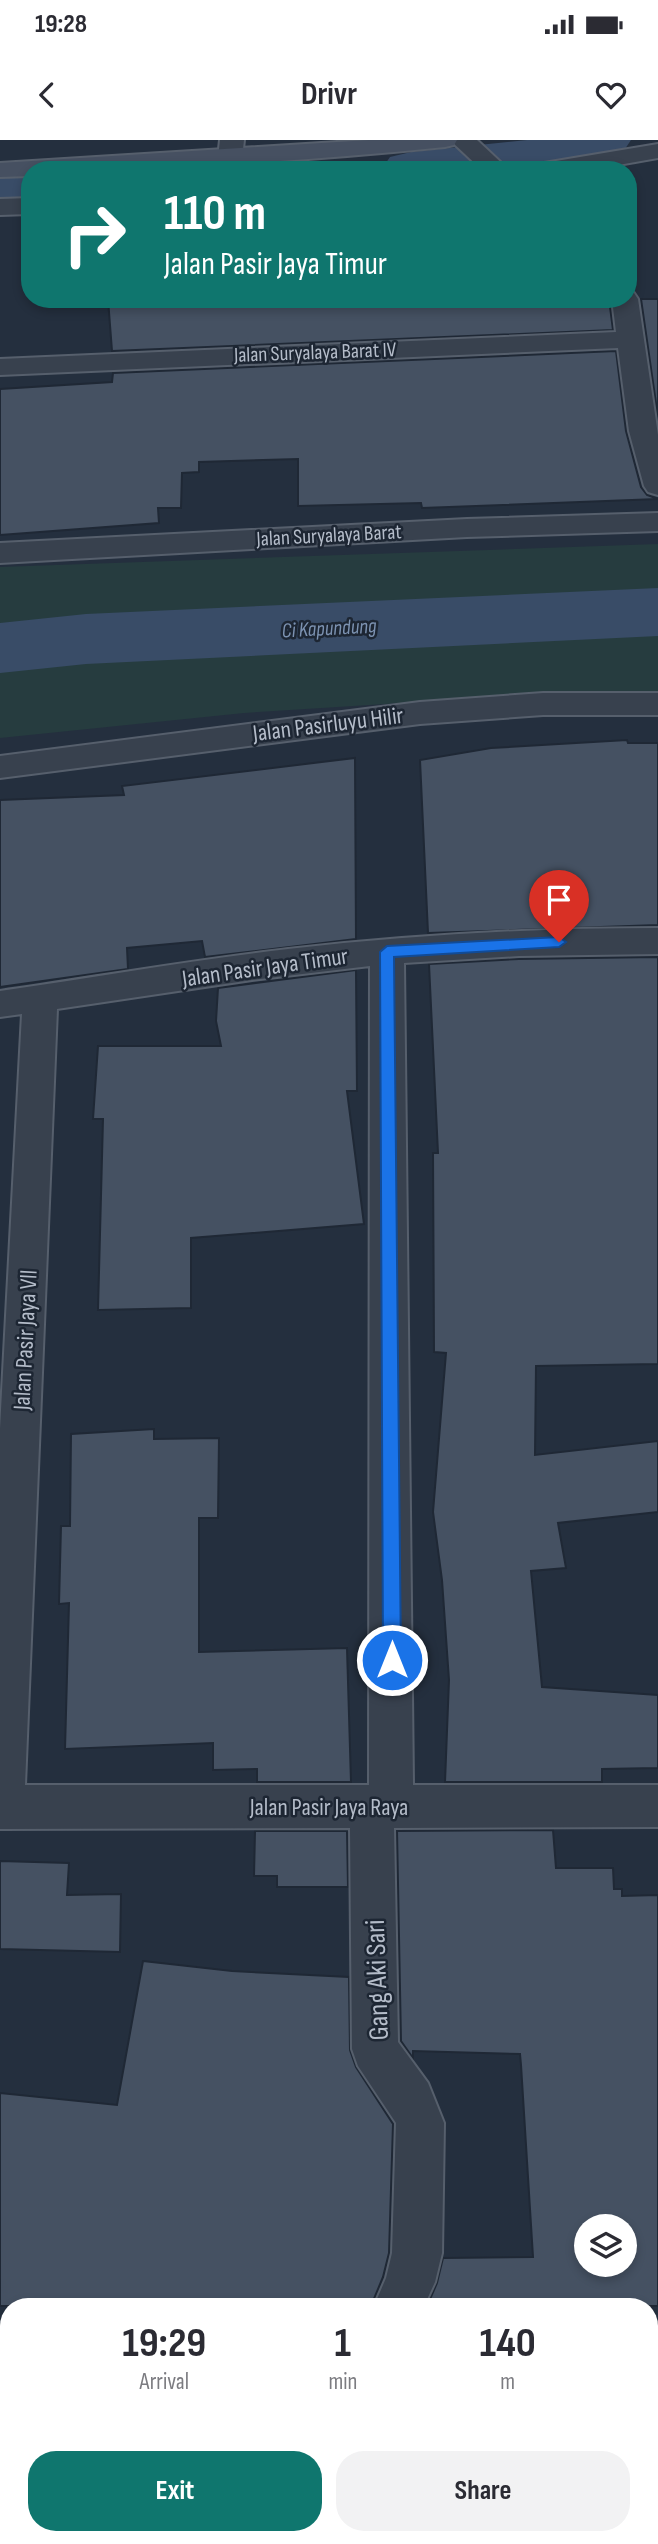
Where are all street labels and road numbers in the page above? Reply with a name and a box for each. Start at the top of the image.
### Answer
street label: Jalan Suryalaya Barat IV [232,337,397,368]
street label: Jalan Suryalaya Barat [255,519,402,552]
street label: Jalan Pasirluyu Hilir [250,701,405,748]
street label: Jalan Pasir Jaya Timur [179,941,350,994]
street label: Jalan Pasir Jaya Vll [7,1269,44,1412]
street label: Jalan Pasir Jaya Raya [249,1793,408,1822]
street label: Gang Aki Sari [359,1919,396,2041]

